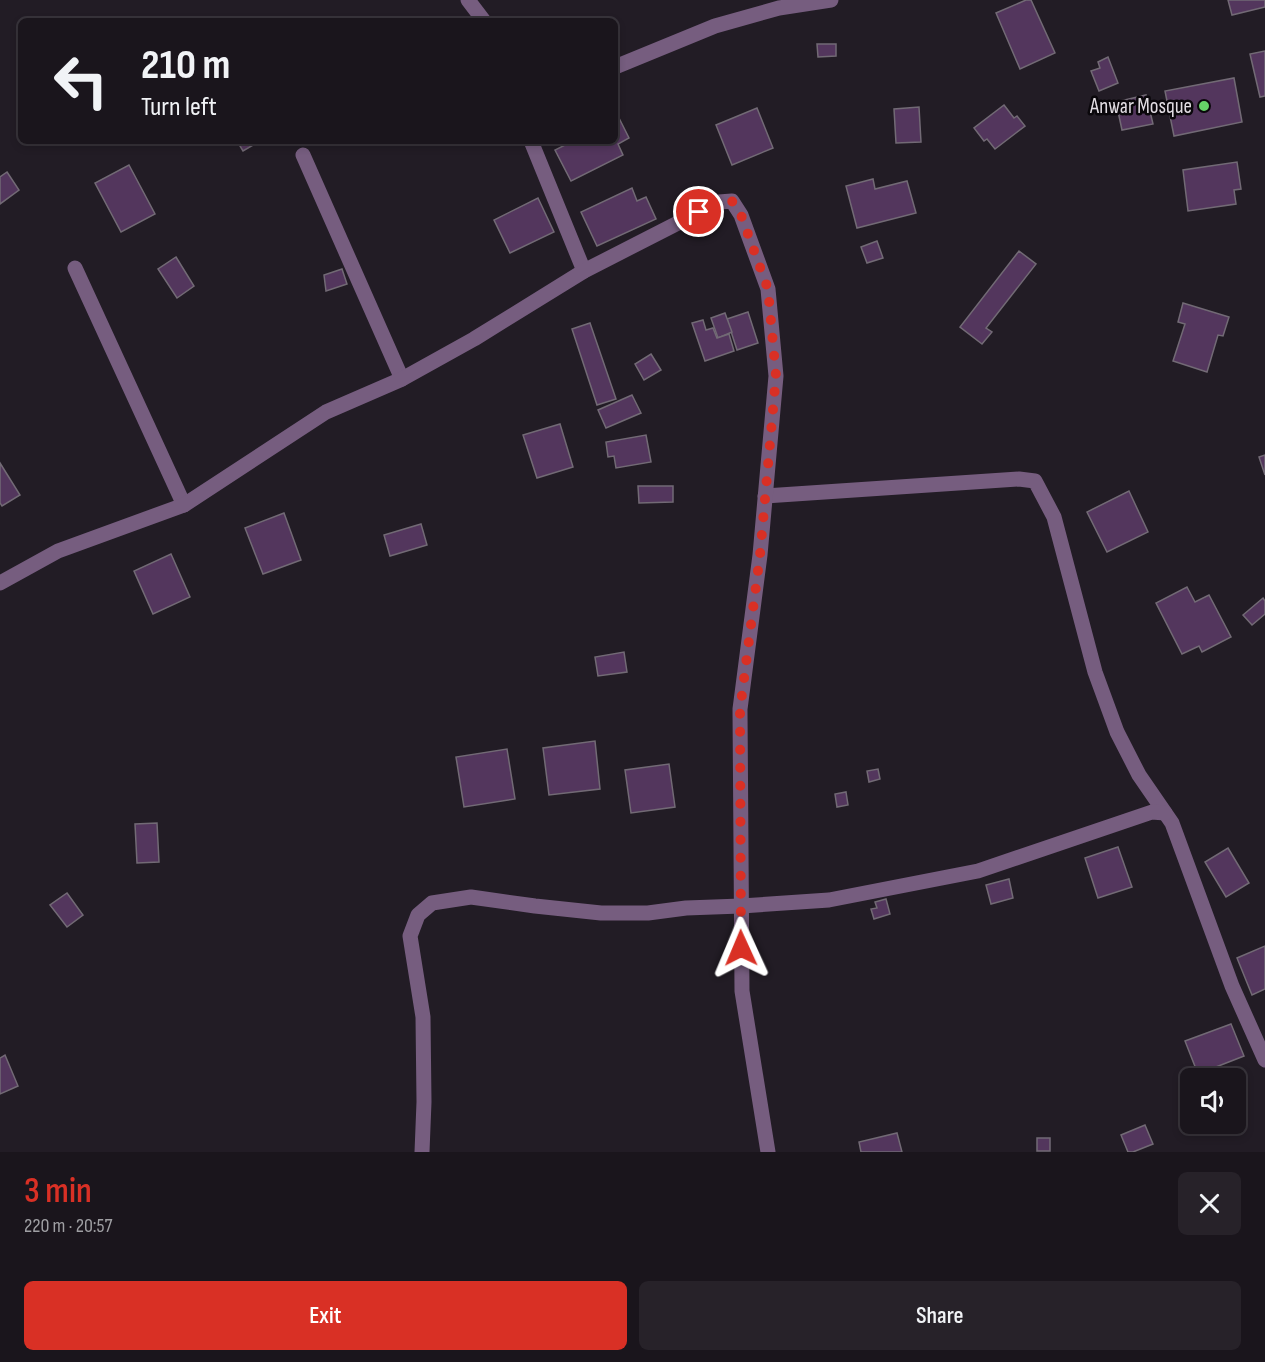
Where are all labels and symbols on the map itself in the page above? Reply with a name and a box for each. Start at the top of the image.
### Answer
place label: Anwar Mosque [1089,94,1192,119]
marker: Anwar Mosque [1197,99,1211,113]
pin [673,186,724,237]
position arrow [709,916,773,980]

